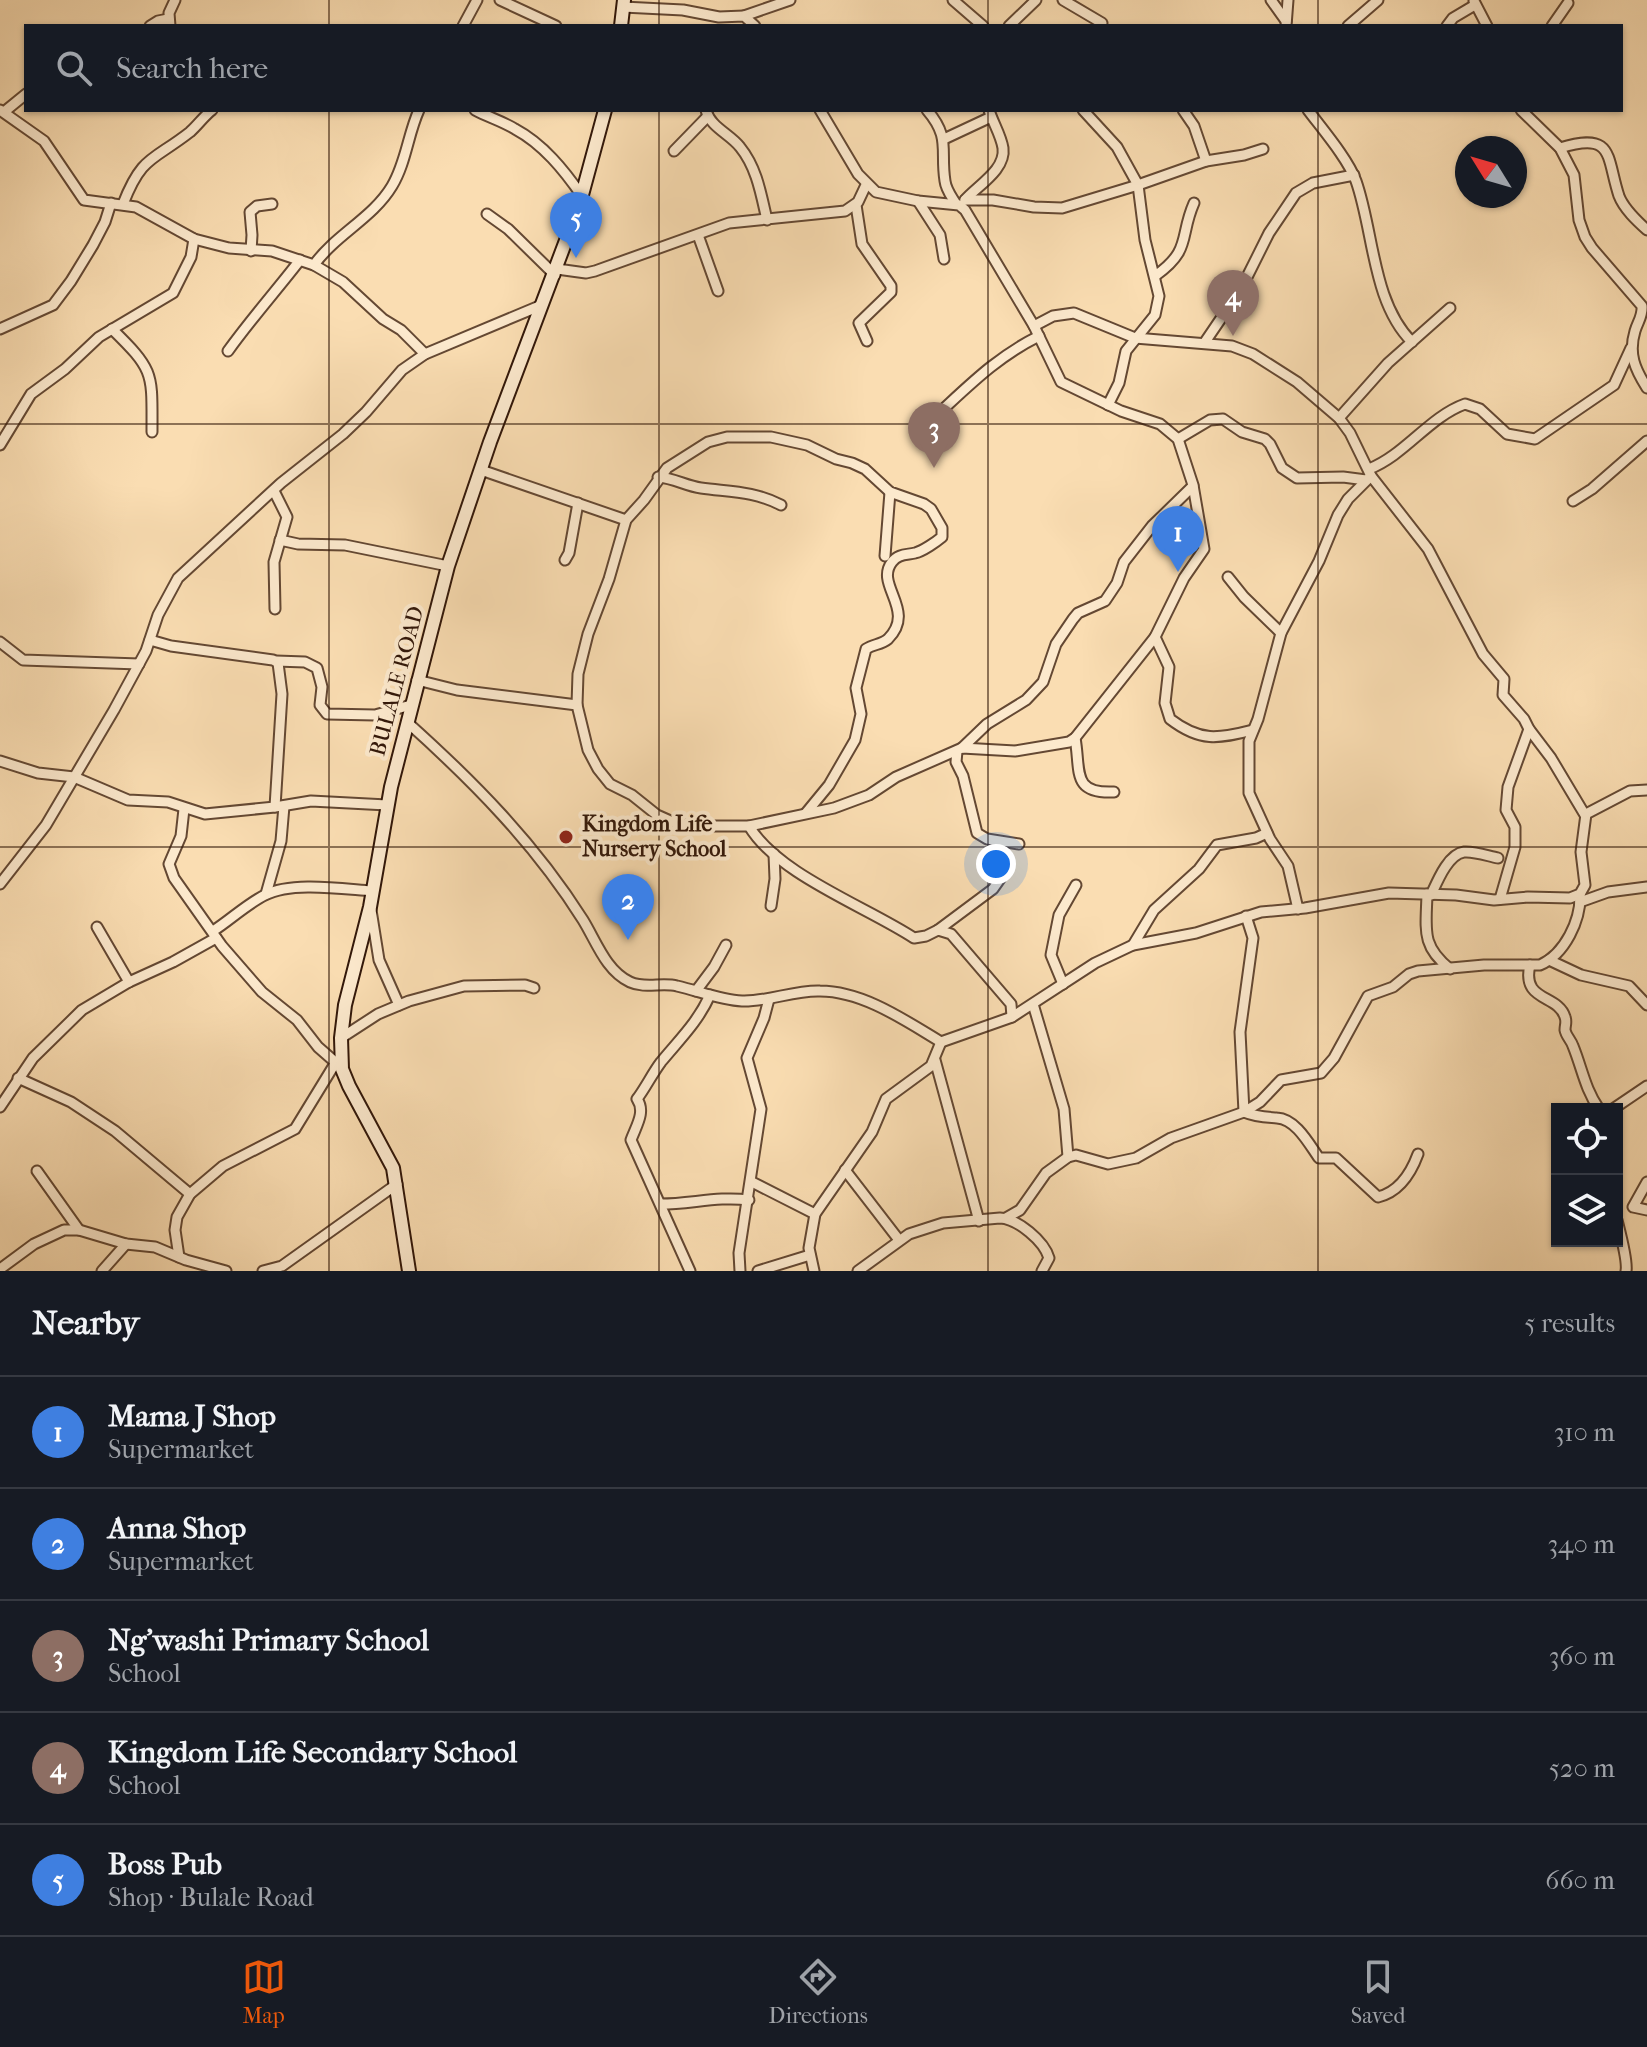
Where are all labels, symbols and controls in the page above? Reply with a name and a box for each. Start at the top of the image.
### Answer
search box [24,24,1623,112]
icon: search [52,46,96,90]
text: Search here [116,51,268,86]
north arrow [1455,136,1527,208]
pin: 5 [550,192,602,258]
pin: 4 [1207,270,1259,336]
pin: 3 [908,402,960,468]
pin: 1 [1152,506,1204,572]
street label: BULALE ROAD [365,603,429,759]
place label: Kingdom Life Nursery School [582,811,727,862]
marker: Kingdom Life Nursery School [557,828,575,846]
your location [976,844,1016,884]
pin: 2 [602,874,654,940]
map controls [1551,1103,1623,1247]
button: locate [1551,1103,1623,1175]
button: layers [1551,1175,1623,1247]
text: Nearby [32,1303,139,1343]
text: 5 results [1524,1308,1615,1339]
text: Mama J Shop [108,1399,276,1434]
text: 1 [53,1417,63,1448]
text: 310 m [1554,1417,1615,1448]
text: Supermarket [108,1434,254,1465]
text: Anna Shop [108,1511,246,1546]
text: 2 [51,1529,65,1560]
text: 340 m [1547,1529,1615,1560]
text: Supermarket [108,1546,254,1577]
text: Ng'washi Primary School [108,1623,429,1658]
text: 3 [53,1641,63,1672]
text: 360 m [1549,1641,1615,1672]
text: School [108,1658,181,1689]
text: Kingdom Life Secondary School [108,1735,517,1770]
text: 4 [50,1753,66,1784]
text: 520 m [1549,1753,1615,1784]
text: School [108,1770,181,1801]
text: Boss Pub [108,1847,222,1882]
text: 5 [52,1865,64,1896]
text: 660 m [1545,1865,1615,1896]
text: Shop · Bulale Road [108,1882,314,1913]
tab: Map [242,1955,286,2029]
tab: Directions [769,1955,868,2029]
tab: Saved [1351,1955,1405,2029]

